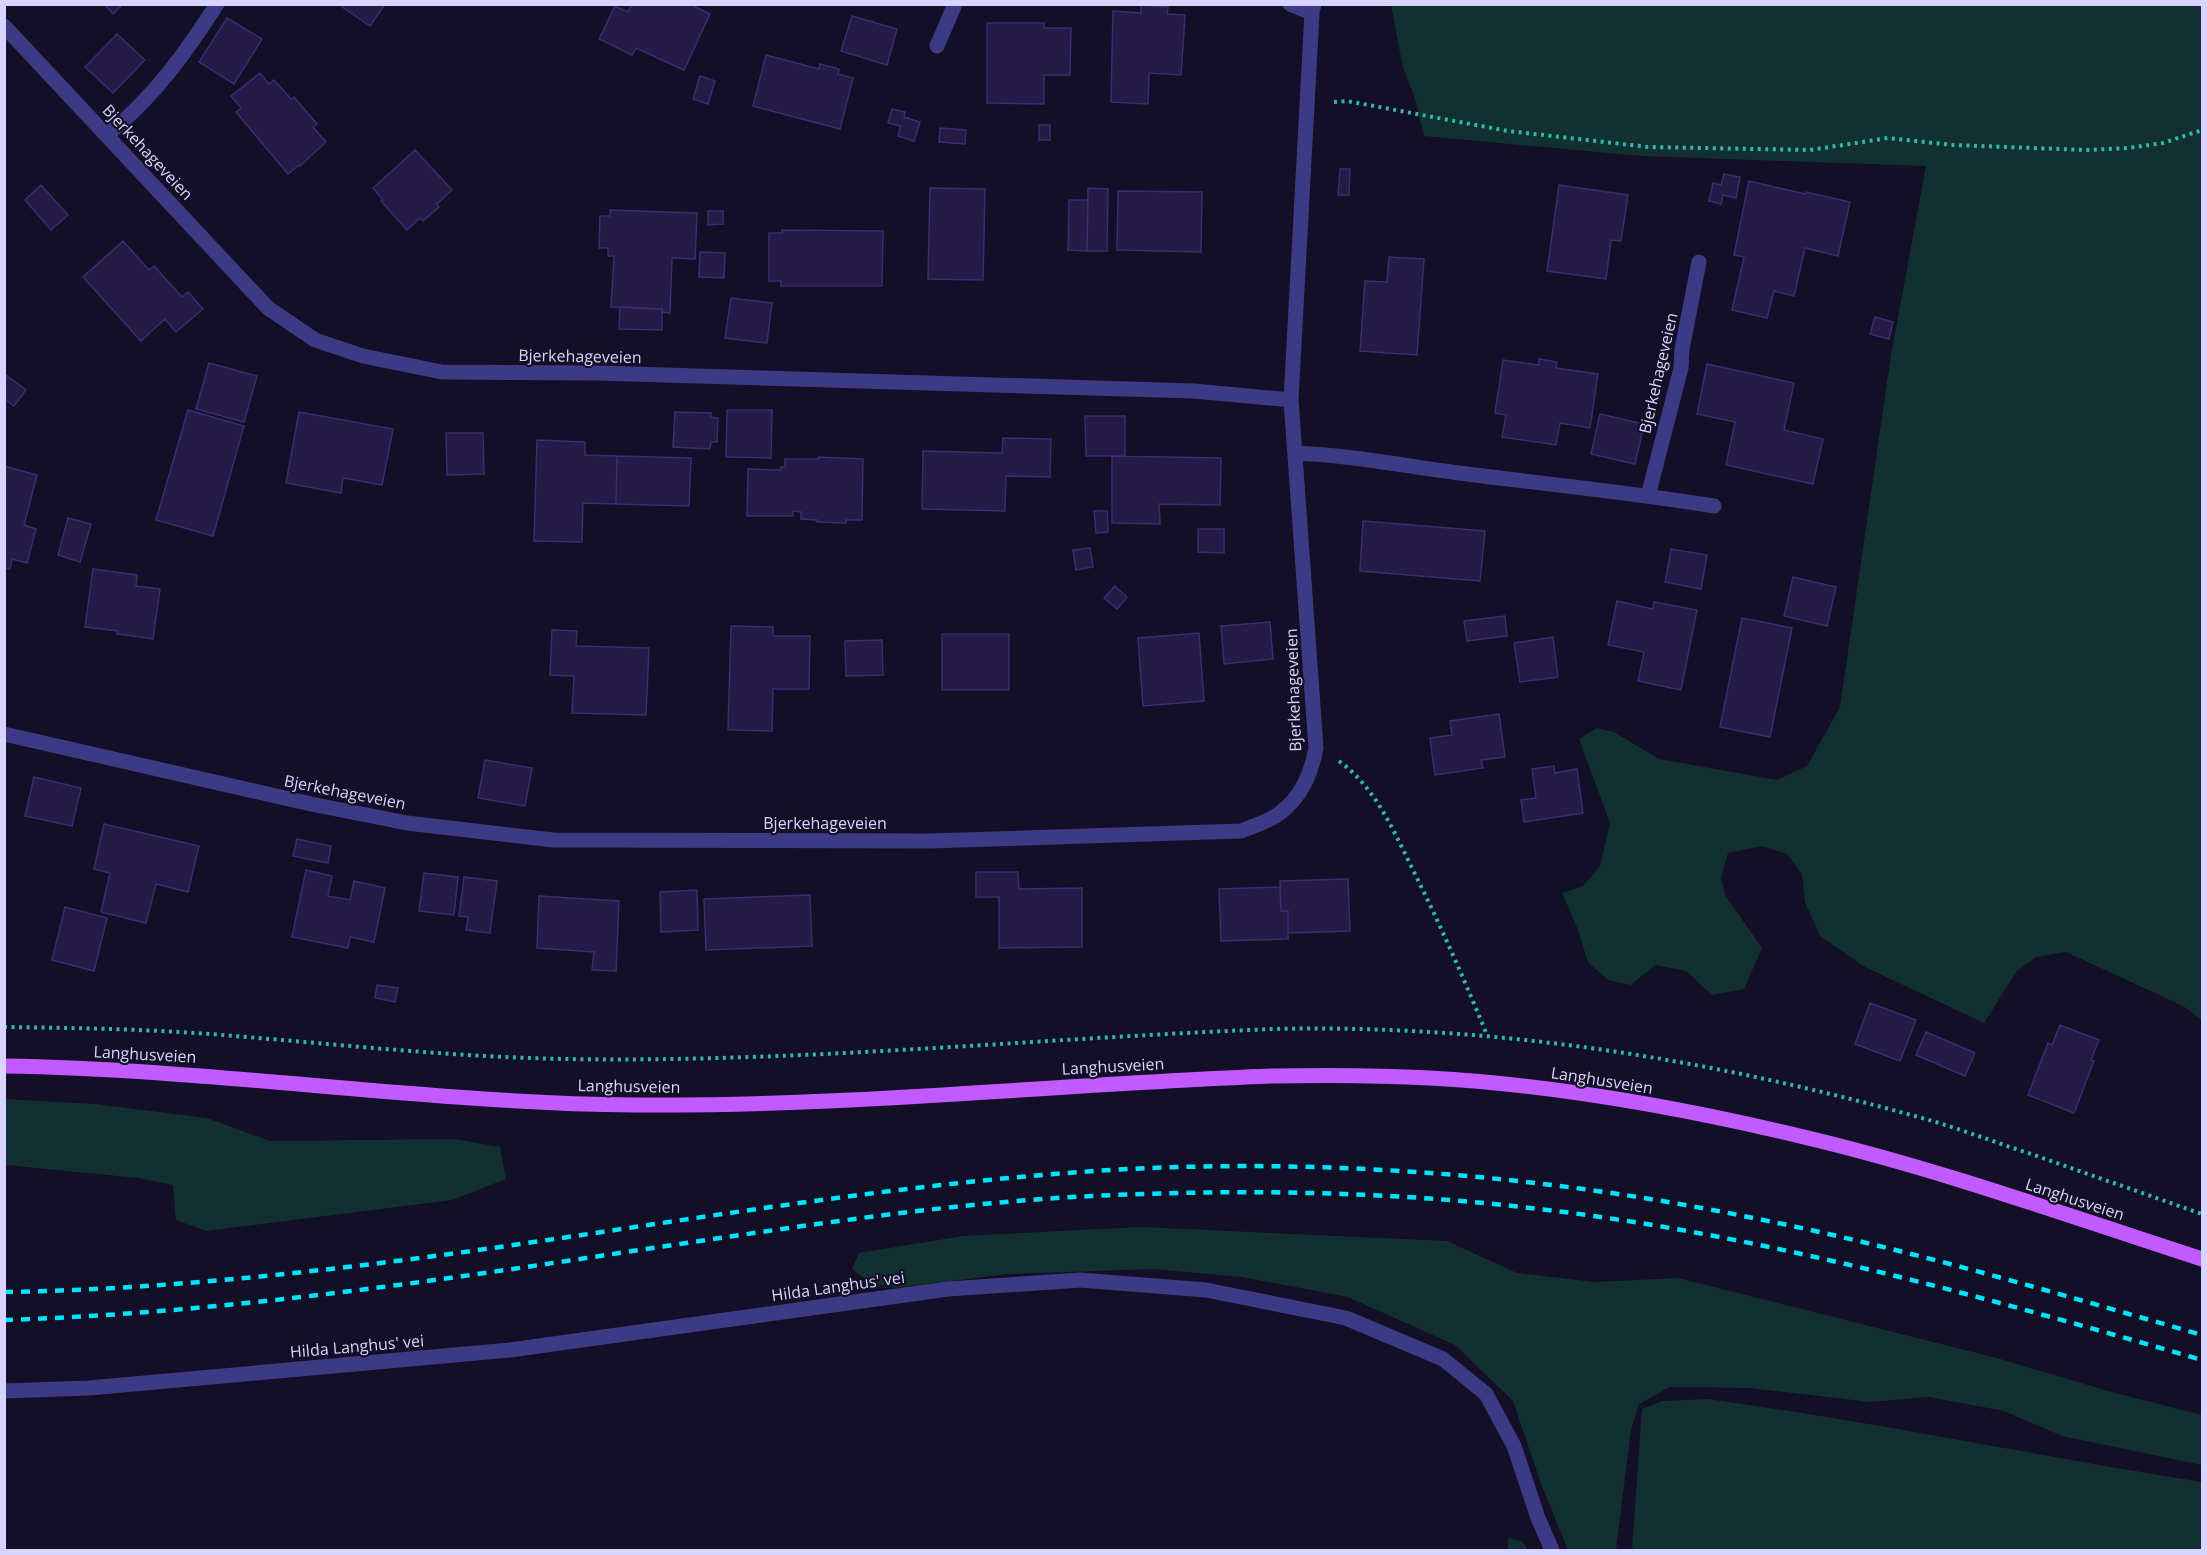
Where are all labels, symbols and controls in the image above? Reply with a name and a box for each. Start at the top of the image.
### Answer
street label: Bjerkehageveien [98,99,198,205]
street label: Bjerkehageveien [1633,310,1683,436]
street label: Bjerkehageveien [518,344,642,368]
street label: Bjerkehageveien [1280,628,1306,752]
street label: Bjerkehageveien [282,769,408,815]
street label: Bjerkehageveien [763,812,887,834]
street label: Langhusveien [93,1040,197,1068]
street label: Langhusveien [1061,1052,1165,1080]
street label: Langhusveien [1550,1061,1654,1099]
street label: Langhusveien [577,1074,681,1098]
street label: Langhusveien [2023,1173,2127,1225]
street label: Hilda Langhus' vei [770,1266,906,1306]
street label: Hilda Langhus' vei [289,1329,425,1363]

